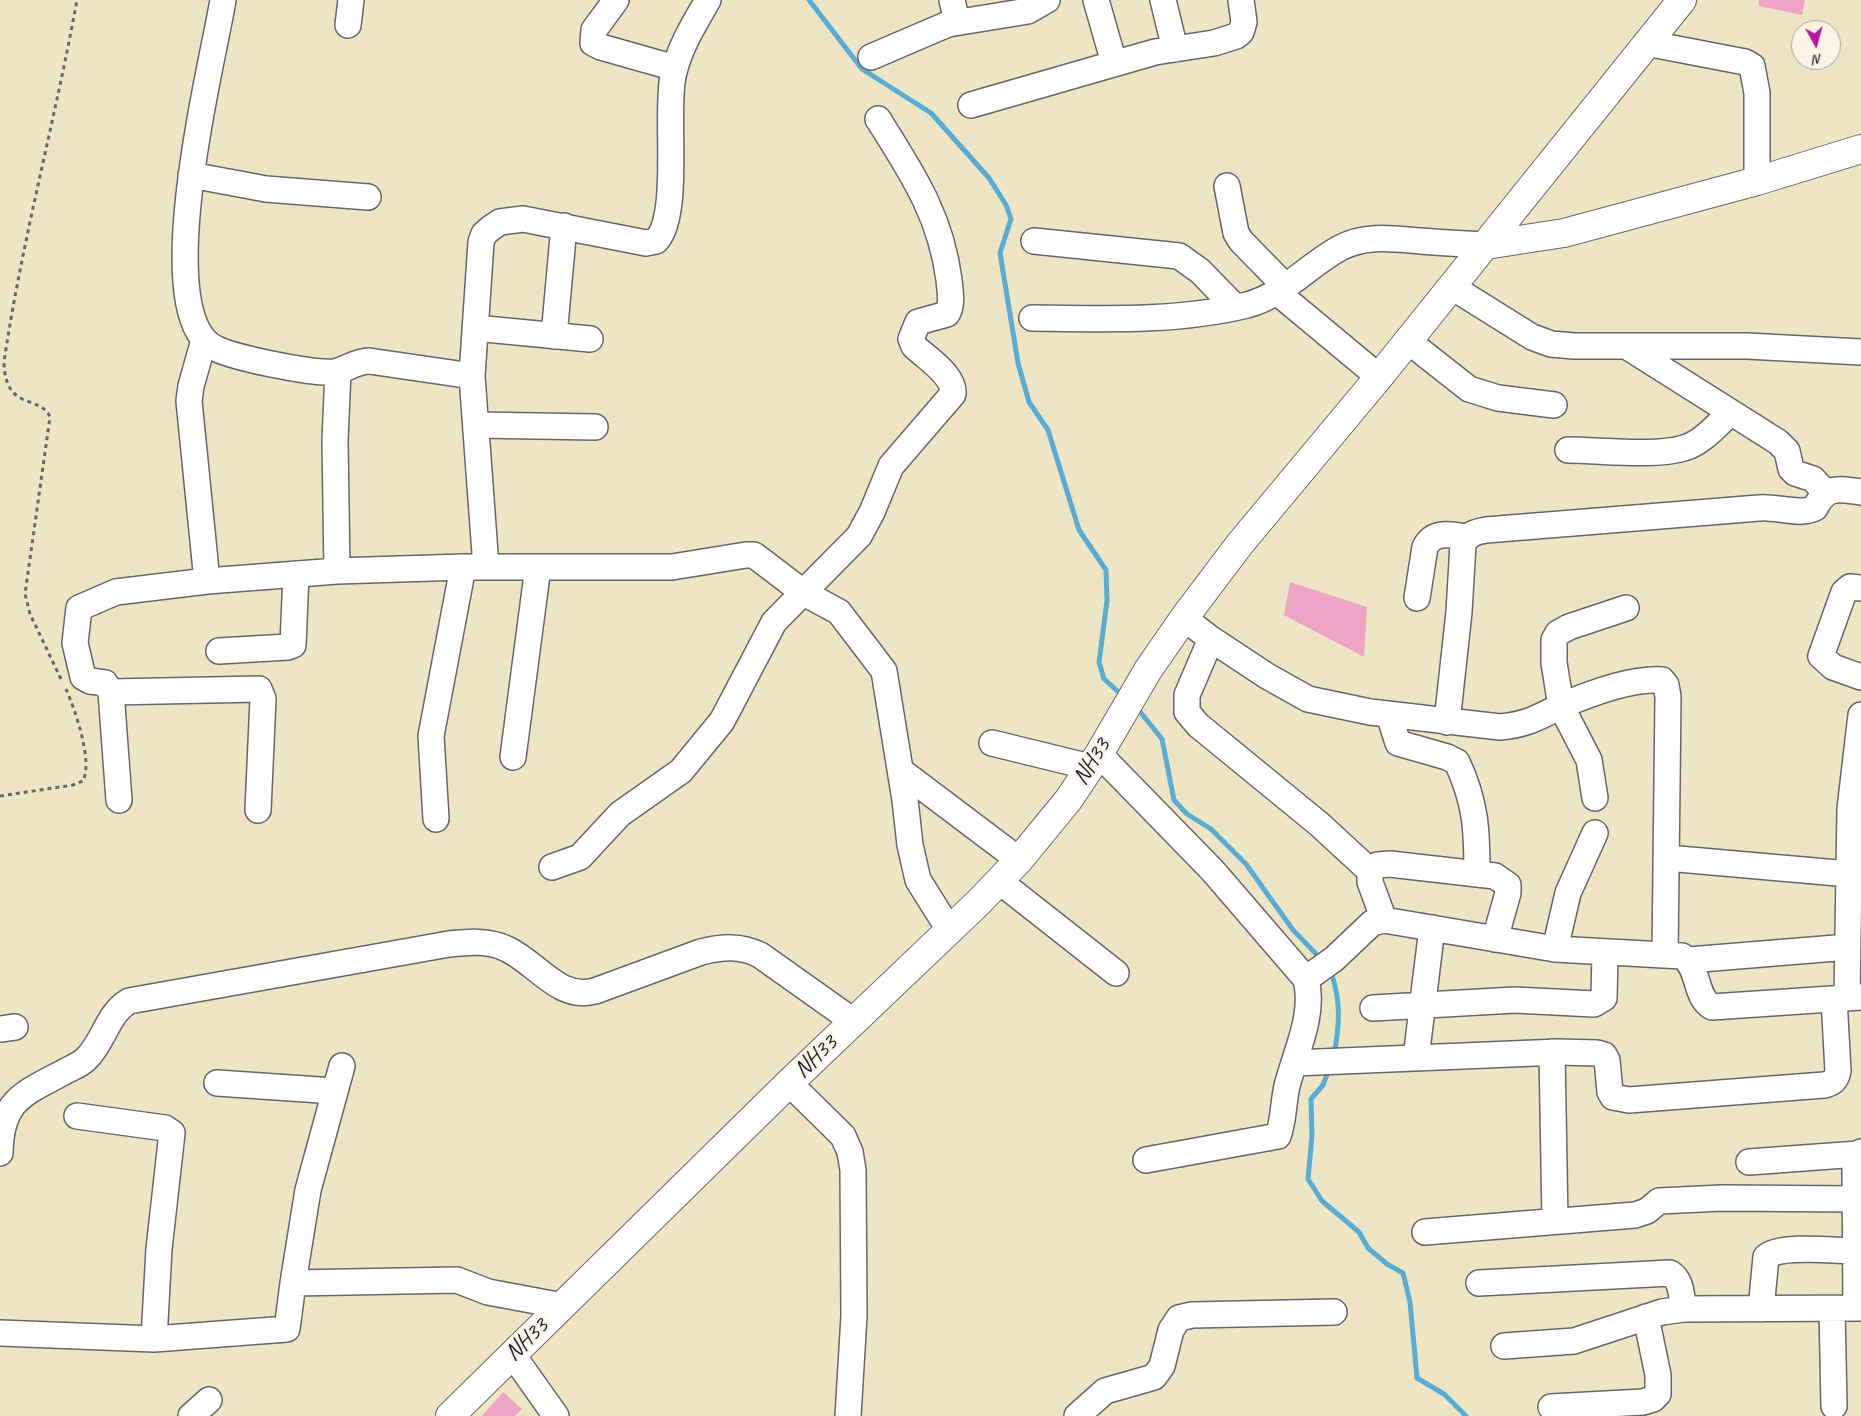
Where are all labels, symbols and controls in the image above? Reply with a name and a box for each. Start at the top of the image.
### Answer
north arrow [1791,20,1841,70]
text: N [1812,50,1823,68]
street label: NH33 [1067,733,1117,791]
street label: NH33 [788,1029,844,1085]
street label: NH33 [499,1312,555,1368]

